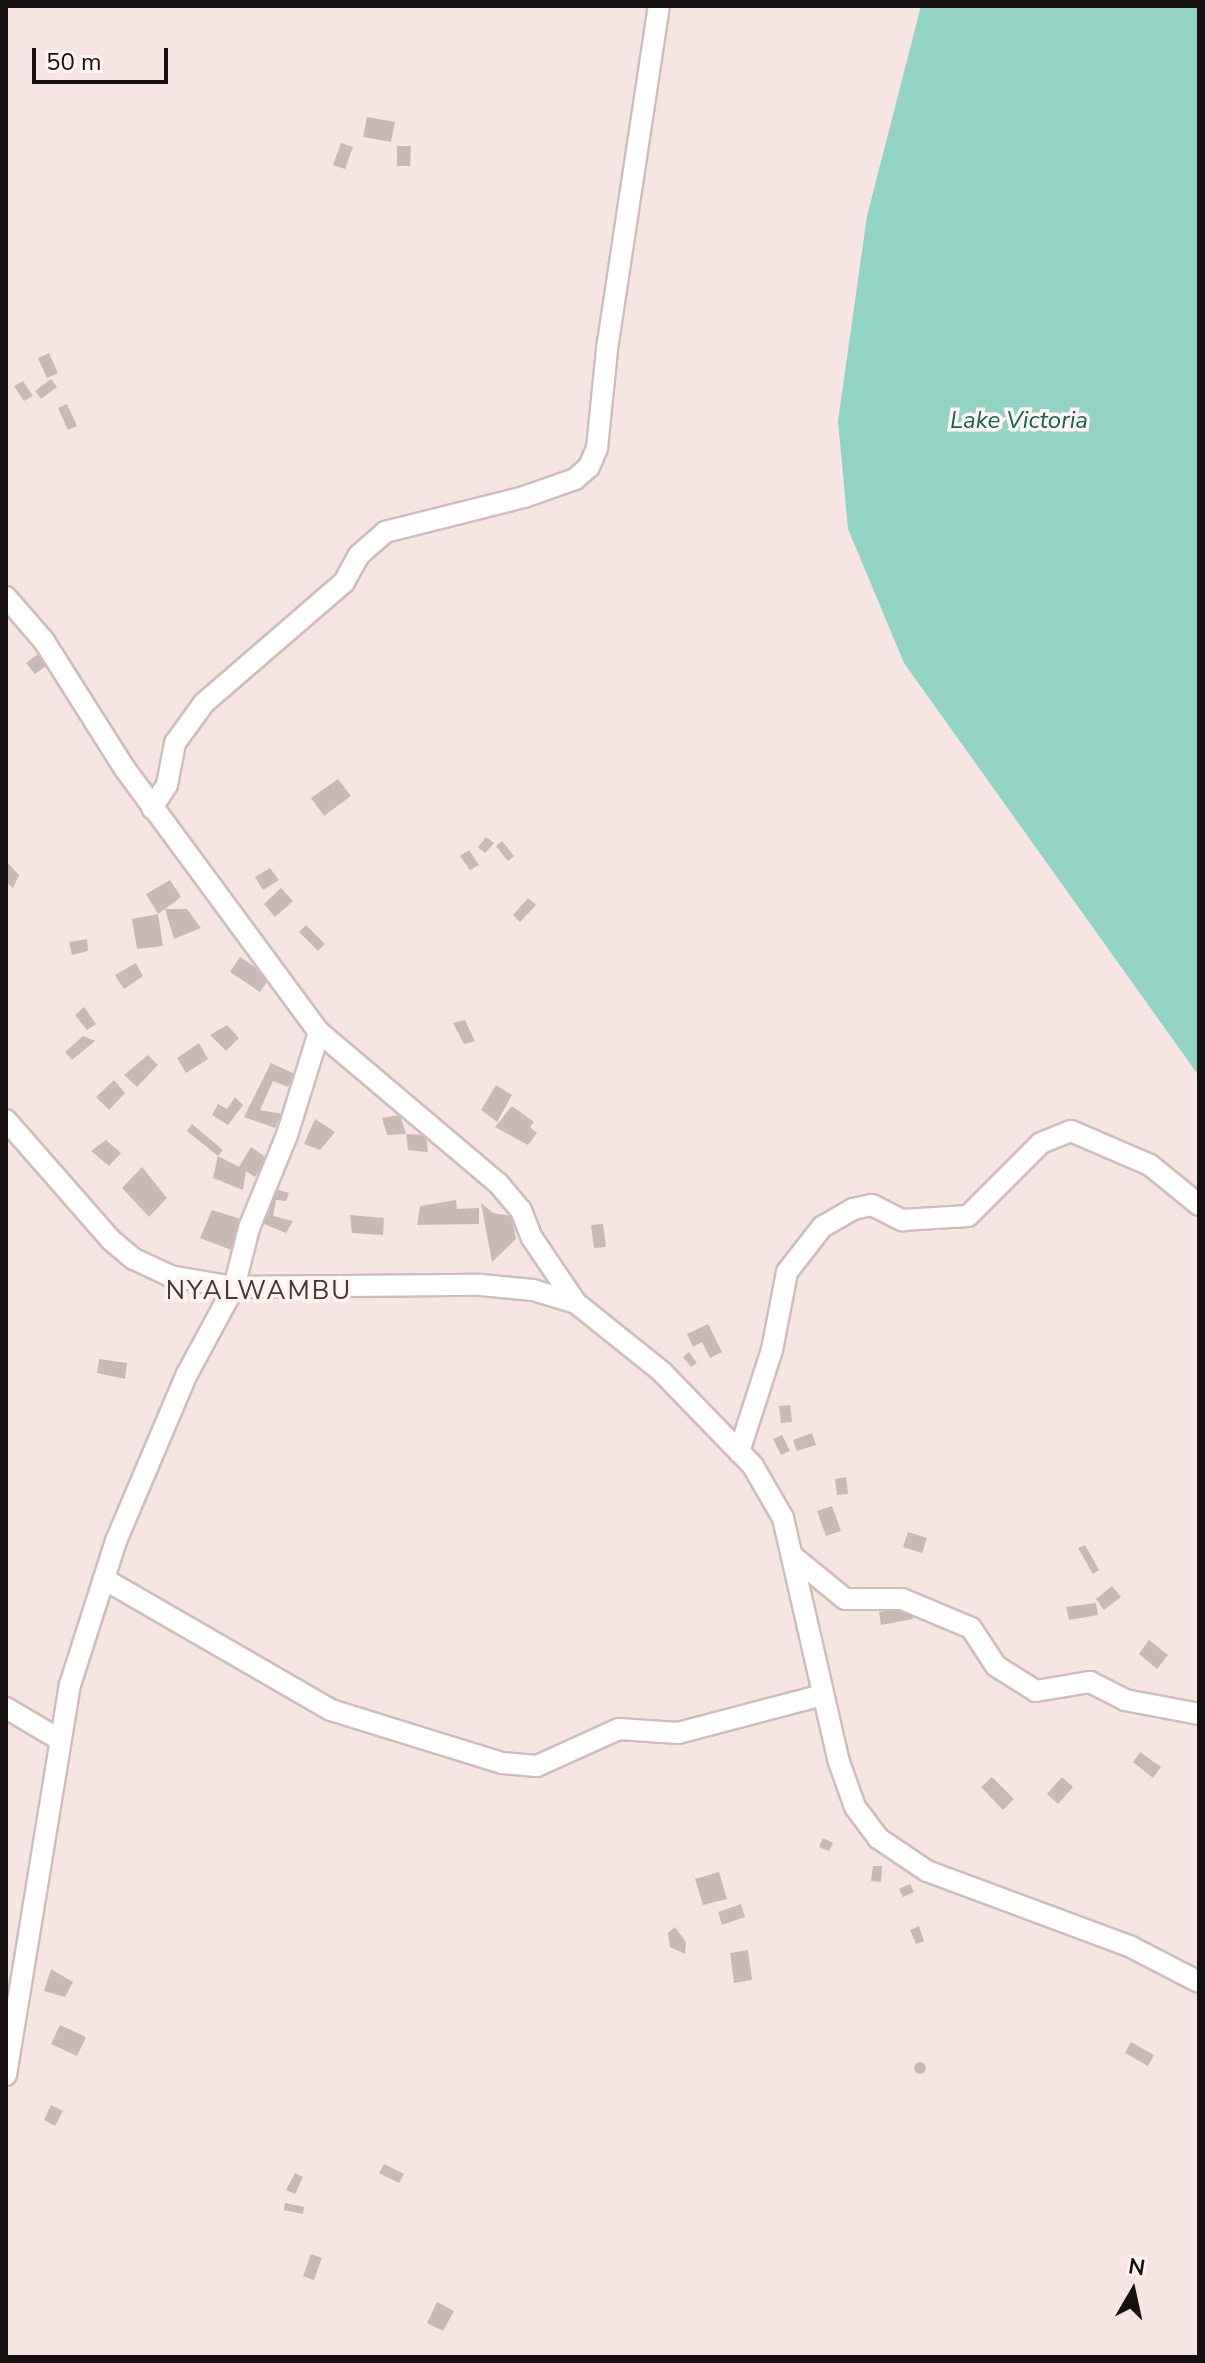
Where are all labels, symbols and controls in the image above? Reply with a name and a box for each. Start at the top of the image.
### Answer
scale bar [36,32,172,82]
text: 50 m [46,46,102,78]
water label: Lake Victoria [950,407,1088,435]
district label: NYALWAMBU [166,1275,352,1307]
north arrow [1093,2251,1173,2331]
text: N [1126,2251,1147,2283]

